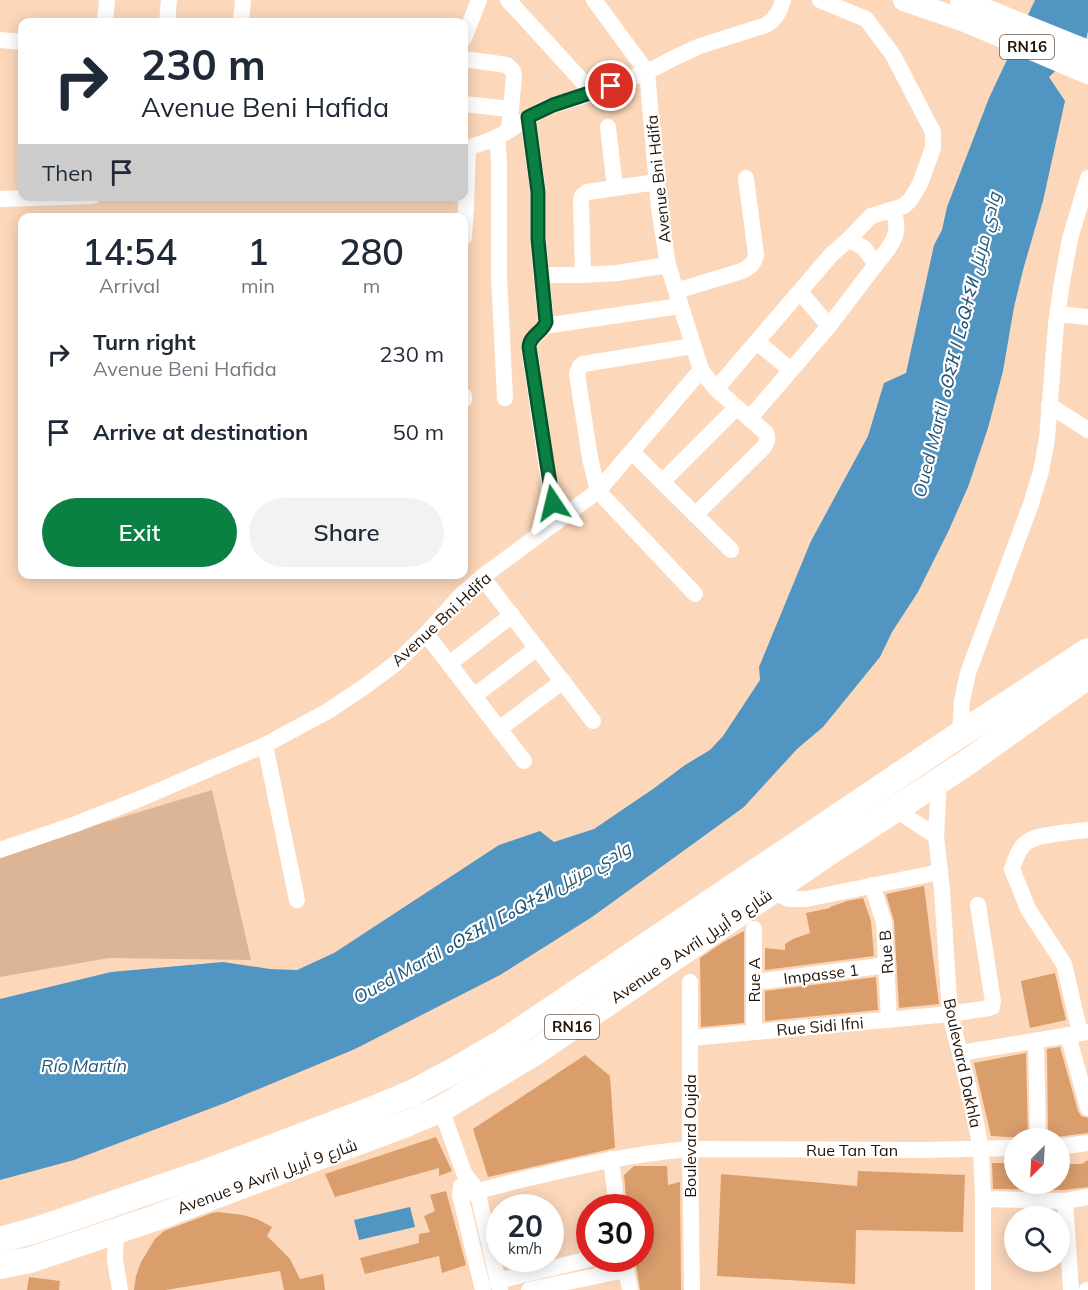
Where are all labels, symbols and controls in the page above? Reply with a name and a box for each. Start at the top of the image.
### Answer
road number: RN16 [1000,35,1054,59]
text: 230 m [141,38,266,91]
icon: right [42,42,120,120]
pin [585,60,636,111]
icon: arrive [594,69,627,102]
text: Avenue Beni Hafida [141,90,389,124]
street label: Avenue Bni Hdifa [641,114,675,244]
icon: arrive [105,156,138,189]
text: Then [42,159,93,187]
water label: Oued Martil ⴰⵙⵉⴼ ⵏ ⵎⴰⵕⵜⵉⵍ وادي مرتيل [907,189,1009,501]
text: 14:54 [82,229,177,274]
text: 1 [247,229,269,274]
text: 280 [339,229,404,274]
text: Arrival [99,273,160,298]
text: min [241,273,275,298]
text: m [363,273,380,298]
text: Turn right [93,328,196,356]
icon: right [42,338,75,371]
text: 230 m [379,340,444,368]
text: Avenue Beni Hafida [93,356,277,381]
icon: arrive [42,416,75,449]
text: Arrive at destination [93,418,308,446]
text: 50 m [393,418,444,446]
position arrow [521,471,585,535]
button: Exit [42,498,237,567]
button: Share [249,498,444,567]
street label: Avenue Bni Hdifa [387,568,495,670]
water label: Oued Martil ⴰⵙⵉⴼ ⵏ ⵎⴰⵕⵜⵉⵍ وادي مرتيل [349,836,637,1011]
street label: Avenue 9 Avril شارع 9 أبريل [607,885,777,1009]
street label: Rue B [874,929,898,975]
street label: Rue A [744,957,764,1002]
street label: Impasse 1 [782,959,860,989]
street label: Boulevard Dakhla [940,997,986,1129]
street label: Rue Sidi Ifni [776,1012,864,1040]
road number: RN16 [545,1015,599,1039]
water label: Río Martín [41,1054,127,1077]
street label: Boulevard Oujda [680,1074,700,1198]
north arrow [1004,1128,1070,1194]
map controls [1004,1128,1070,1272]
street label: Avenue 9 Avril شارع 9 أبريل [174,1134,360,1220]
street label: Rue Tan Tan [806,1140,898,1160]
speed limit sign: 30 [576,1194,654,1272]
button: search [1004,1206,1070,1272]
text: 20 [507,1207,543,1245]
text: km/h [508,1239,542,1258]

